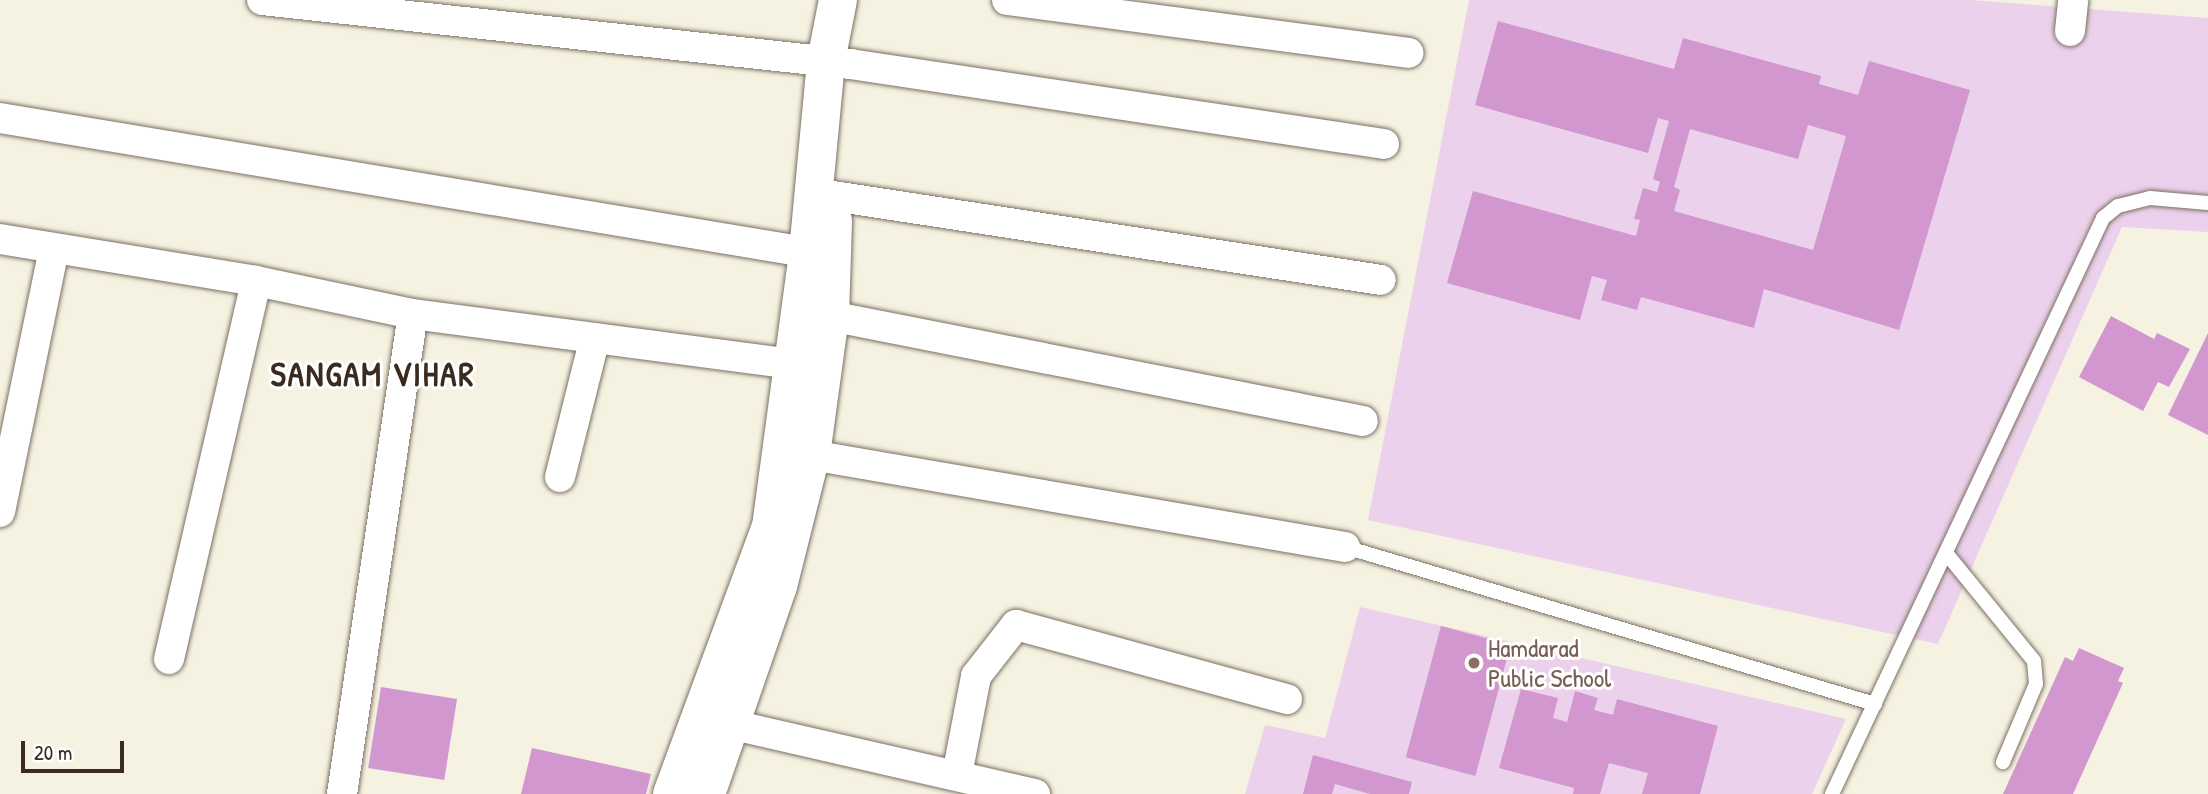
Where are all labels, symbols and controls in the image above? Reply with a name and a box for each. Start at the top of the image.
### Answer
district label: SANGAM VIHAR [272,355,474,395]
place label: Hamdarad Public School [1488,632,1611,694]
marker: Hamdarad Public School [1466,655,1482,671]
scale bar [24,728,128,772]
text: 20 m [34,738,72,767]

